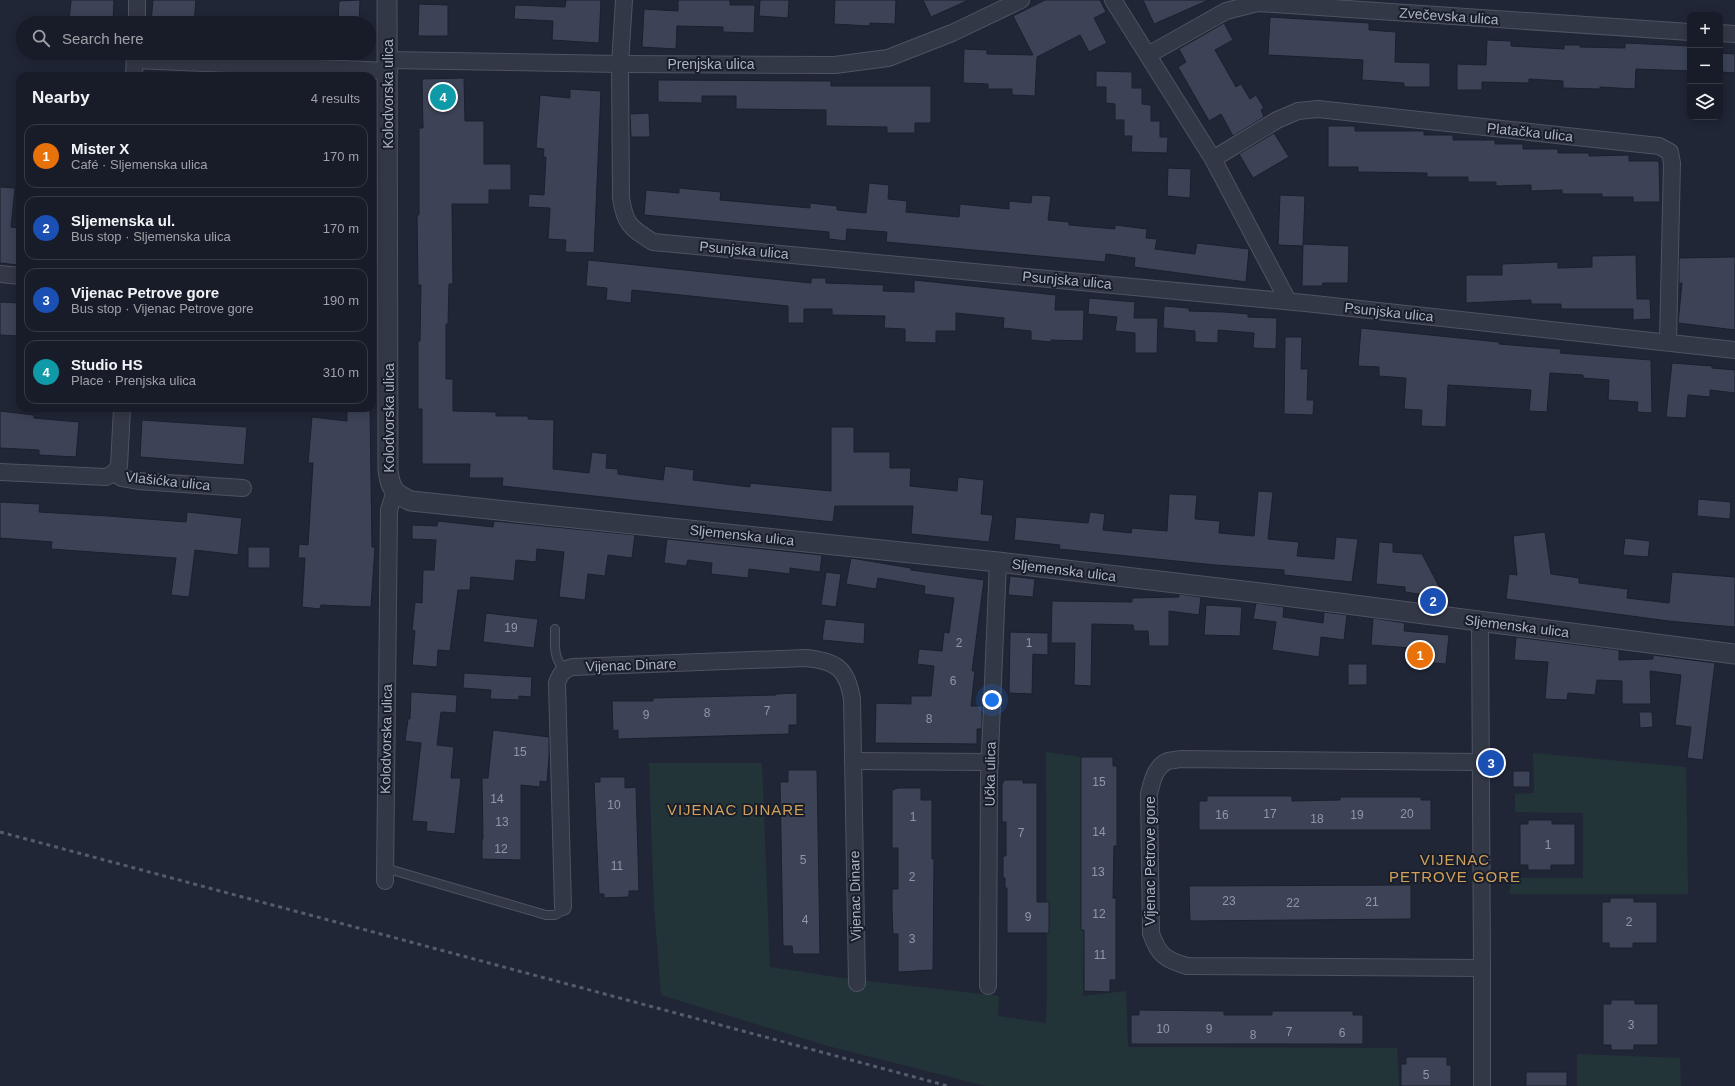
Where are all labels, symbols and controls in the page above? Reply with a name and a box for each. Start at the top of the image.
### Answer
street label: Zvečevska ulica [1399,5,1499,27]
map controls [1687,12,1723,120]
button: + [1687,12,1723,48]
search box [16,16,376,60]
icon: search [30,27,52,49]
text: Search here [62,30,144,47]
street label: Kolodvorska ulica [380,39,396,149]
button: − [1687,48,1723,84]
street label: Prenjska ulica [667,56,755,72]
pin: 4 [430,82,456,112]
button: layers [1687,84,1723,120]
text: Nearby [32,88,90,107]
text: 4 results [311,91,360,106]
street label: Platačka ulica [1486,120,1574,144]
text: Mister X [71,140,129,157]
text: 1 [42,149,50,164]
text: 170 m [323,149,359,164]
text: Café · Sljemenska ulica [71,157,208,172]
text: Sljemenska ul. [71,212,175,229]
text: 2 [42,221,50,236]
text: 170 m [323,221,359,236]
text: Bus stop · Sljemenska ulica [71,229,231,244]
street label: Psunjska ulica [699,238,789,262]
street label: Psunjska ulica [1022,268,1112,292]
text: Vijenac Petrove gore [71,284,219,301]
text: 3 [42,293,50,308]
text: 190 m [323,293,359,308]
street label: Psunjska ulica [1344,299,1435,325]
text: Bus stop · Vijenac Petrove gore [71,301,254,316]
text: Studio HS [71,356,143,373]
street label: Kolodvorska ulica [381,363,397,473]
text: 4 [42,365,50,380]
text: 310 m [323,365,359,380]
text: Place · Prenjska ulica [71,373,196,388]
street label: Vlašićka ulica [125,469,211,493]
street label: Sljemenska ulica [689,522,795,548]
street label: Sljemenska ulica [1011,556,1117,584]
pin: 2 [1420,586,1446,616]
street label: Sljemenska ulica [1464,612,1570,640]
house number: 19 [504,621,518,635]
house number: 2 [956,636,963,650]
house number: 1 [1026,636,1033,650]
pin: 1 [1407,640,1433,670]
street label: Vijenac Dinare [585,655,677,675]
house number: 6 [950,674,957,688]
street label: Kolodvorska ulica [377,684,395,794]
your location [982,690,1002,710]
house number: 7 [764,704,771,718]
house number: 8 [704,706,711,720]
house number: 9 [643,708,650,722]
house number: 8 [926,712,933,726]
street label: Učka ulica [981,741,999,806]
house number: 15 [513,745,527,759]
pin: 3 [1478,748,1504,778]
house number: 15 [1092,775,1106,789]
house number: 14 [490,792,504,806]
street label: Vijenac Petrove gore [1142,796,1158,926]
house number: 10 [607,798,621,812]
district label: VIJENAC DINARE [667,801,805,818]
house number: 17 [1263,807,1277,821]
house number: 20 [1400,807,1414,821]
house number: 16 [1215,808,1229,822]
house number: 19 [1350,808,1364,822]
house number: 1 [910,810,917,824]
house number: 18 [1310,812,1324,826]
house number: 13 [495,815,509,829]
house number: 14 [1092,825,1106,839]
house number: 7 [1018,826,1025,840]
house number: 1 [1545,838,1552,852]
house number: 12 [494,842,508,856]
street label: Vijenac Dinare [846,850,864,942]
district label: VIJENAC PETROVE GORE [1389,851,1521,885]
house number: 5 [800,853,807,867]
house number: 11 [611,859,624,873]
house number: 13 [1091,865,1105,879]
house number: 2 [909,870,916,884]
house number: 23 [1222,894,1236,908]
house number: 21 [1365,895,1379,909]
house number: 22 [1286,896,1300,910]
house number: 12 [1092,907,1106,921]
house number: 9 [1025,910,1032,924]
house number: 4 [802,913,809,927]
house number: 2 [1626,915,1633,929]
house number: 3 [909,932,916,946]
house number: 11 [1094,948,1107,962]
house number: 3 [1628,1018,1635,1032]
house number: 10 [1156,1022,1170,1036]
house number: 9 [1206,1022,1213,1036]
house number: 7 [1286,1025,1293,1039]
house number: 6 [1339,1026,1346,1040]
house number: 8 [1250,1028,1257,1042]
house number: 5 [1423,1068,1430,1082]

